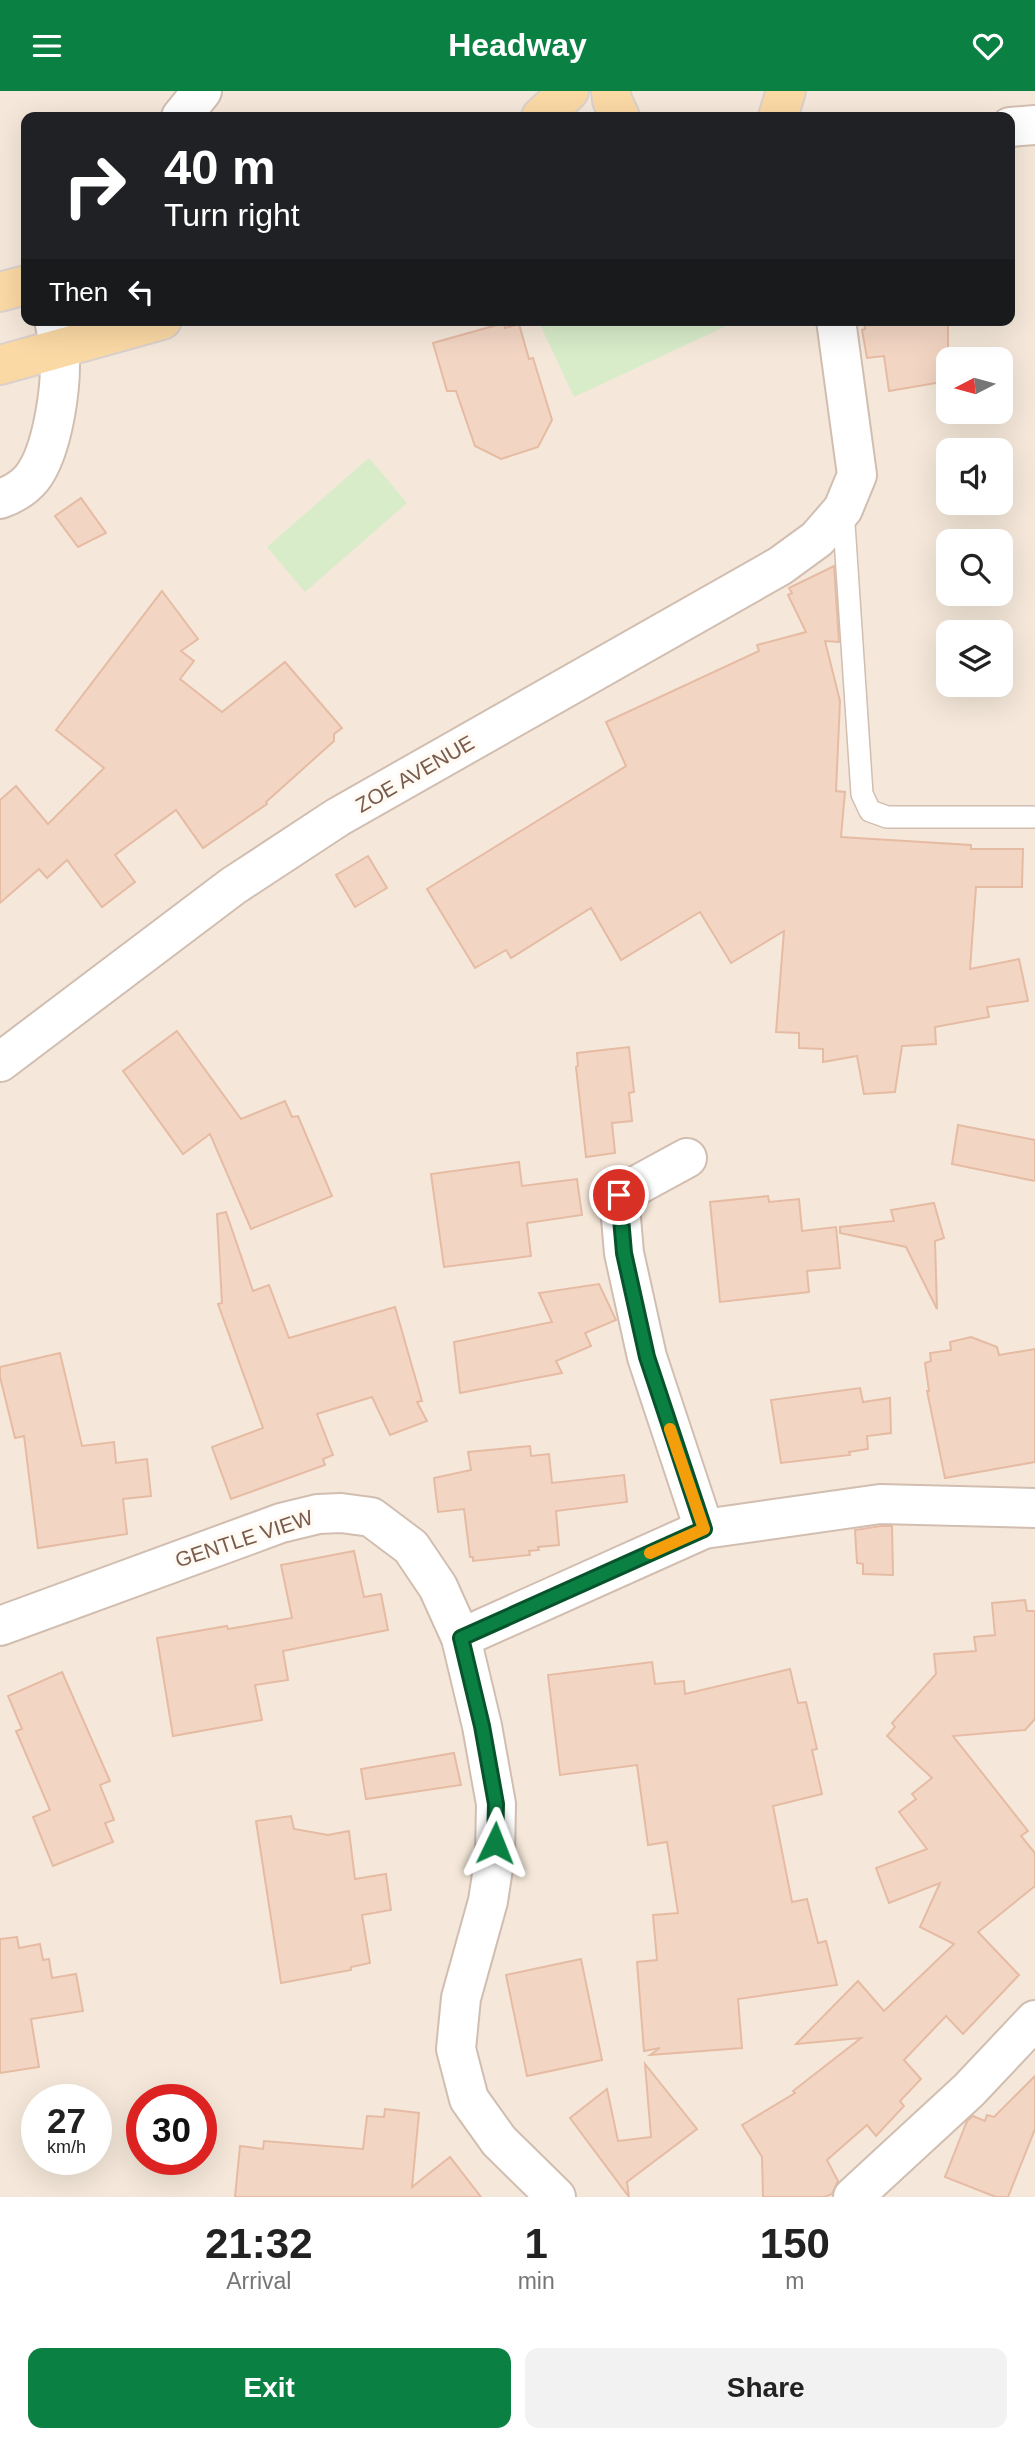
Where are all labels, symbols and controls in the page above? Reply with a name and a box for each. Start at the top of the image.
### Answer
icon: menu [28,27,66,65]
text: Headway [448,27,587,63]
icon: heart [969,27,1007,65]
icon: right [49,140,140,231]
text: 40 m [164,140,276,194]
text: Turn right [164,197,300,233]
icon: left [122,273,160,311]
text: Then [49,277,108,307]
north arrow [936,347,1013,423]
map controls [936,347,1013,697]
button: sound [936,438,1013,515]
button: search [936,529,1013,606]
button: layers [936,620,1013,697]
street label: ZOE AVENUE [352,730,478,817]
pin [589,1165,649,1225]
icon: arrive [600,1176,638,1214]
street label: GENTLE VIEW [172,1505,316,1572]
position arrow [458,1806,532,1880]
speed limit sign: 30 [126,2084,217,2175]
text: 27 [47,2101,86,2140]
text: km/h [47,2137,86,2157]
text: 21:32 [205,2220,313,2267]
text: 1 [524,2220,548,2267]
text: 150 [760,2220,830,2267]
text: Arrival [226,2268,291,2294]
text: min [518,2268,555,2294]
text: m [785,2268,804,2294]
button: Exit [28,2348,511,2428]
button: Share [525,2348,1007,2428]

